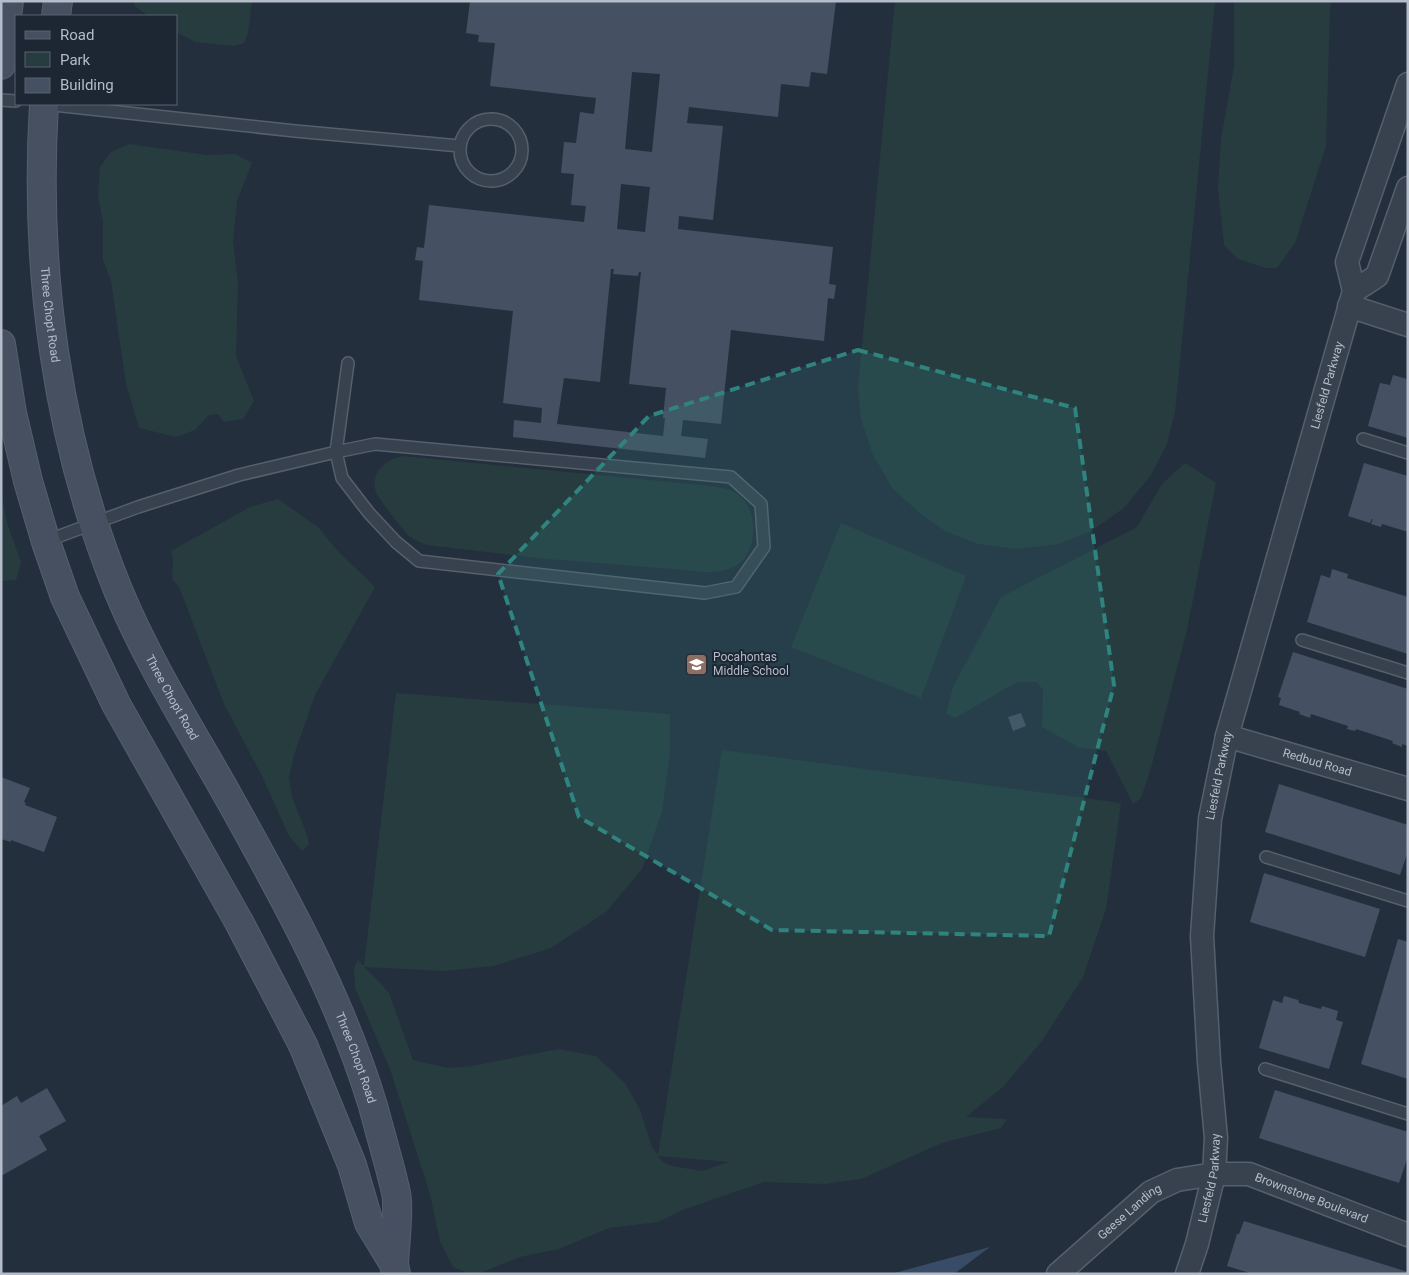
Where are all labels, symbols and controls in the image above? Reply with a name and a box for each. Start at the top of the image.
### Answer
legend [15,15,178,105]
text: Road [60,26,94,44]
text: Park [60,51,91,69]
text: Building [60,76,114,94]
street label: Three Chopt Road [38,266,63,363]
street label: Liesfeld Parkway [1308,340,1346,431]
place label: Pocahontas Middle School [713,650,789,678]
street label: Three Chopt Road [143,652,201,743]
school or university icon: Pocahontas Middle School [685,652,709,676]
street label: Liesfeld Parkway [1203,729,1235,821]
street label: Redbud Road [1281,746,1353,779]
street label: Three Chopt Road [333,1010,379,1105]
street label: Liesfeld Parkway [1195,1133,1223,1224]
street label: Brownstone Boulevard [1253,1170,1370,1226]
street label: Geese Landing [1095,1181,1164,1243]

